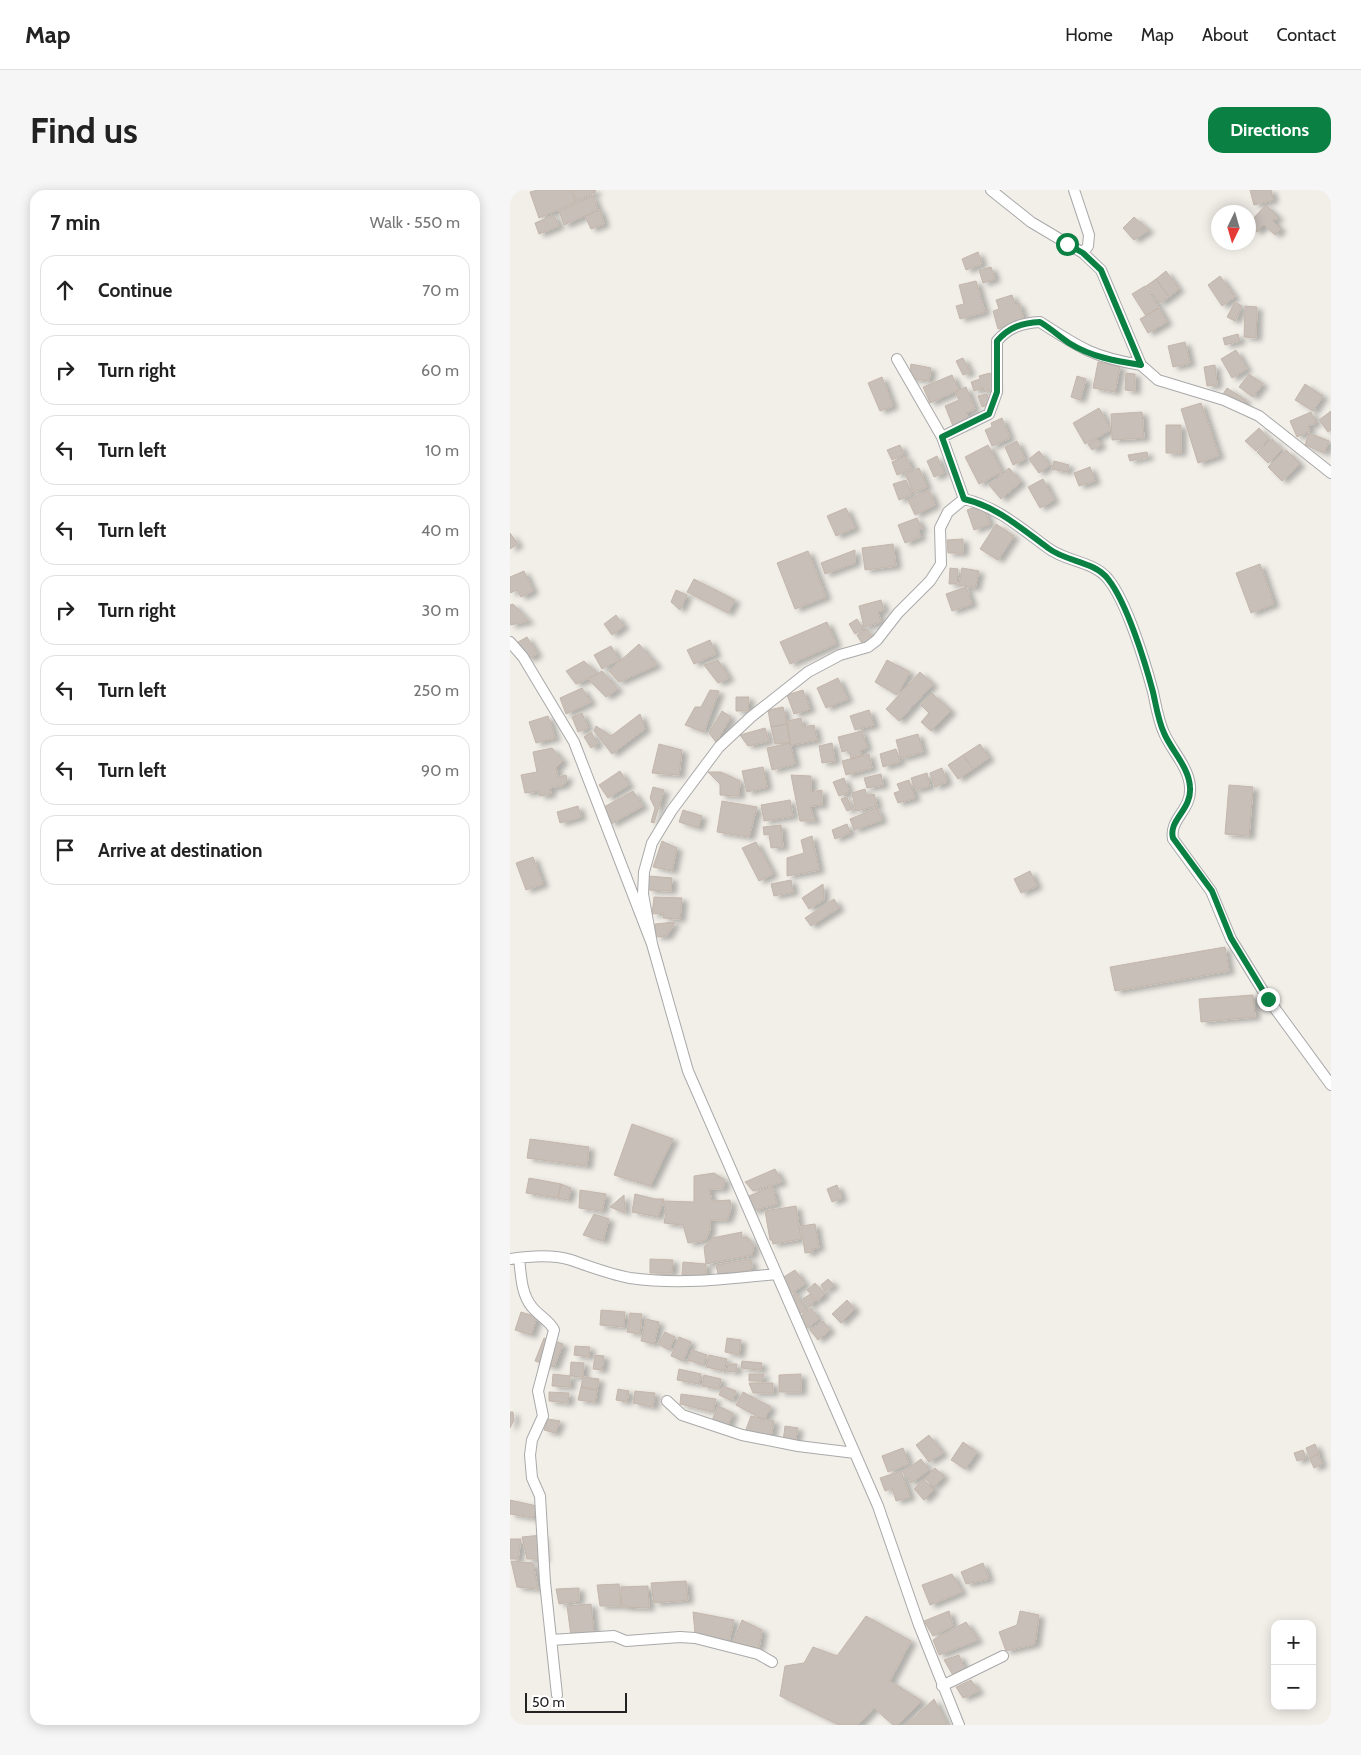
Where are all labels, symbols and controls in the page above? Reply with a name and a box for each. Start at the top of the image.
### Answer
text: Map [25,20,71,49]
text: Home [1065,24,1113,46]
text: Map [1141,24,1174,46]
text: About [1202,24,1248,46]
text: Contact [1276,24,1336,46]
button: Directions [1208,107,1331,153]
text: Find us [30,109,138,152]
north arrow [1211,205,1256,250]
text: 7 min [50,210,100,235]
text: Walk · 550 m [370,213,460,232]
route start [1056,233,1079,256]
icon: ahead [51,276,79,304]
text: Continue [98,279,172,302]
text: 70 m [422,281,459,300]
icon: right [51,356,79,384]
text: Turn right [98,359,176,382]
text: 60 m [421,361,459,380]
icon: left [51,436,79,464]
text: Turn left [98,439,166,462]
text: 10 m [425,441,459,460]
icon: left [51,516,79,544]
text: Turn left [98,519,166,542]
text: 40 m [421,521,459,540]
icon: right [51,596,79,624]
text: Turn right [98,599,176,622]
text: 30 m [422,601,459,620]
icon: left [51,676,79,704]
text: Turn left [98,679,166,702]
text: 250 m [413,681,459,700]
icon: left [51,756,79,784]
text: Turn left [98,759,166,782]
text: 90 m [421,761,459,780]
icon: arrive [51,836,79,864]
text: Arrive at destination [98,839,262,862]
route end [1257,988,1280,1011]
map controls [1271,1620,1316,1710]
button: + [1271,1620,1316,1665]
button: − [1271,1665,1316,1710]
scale bar [525,1690,628,1713]
text: 50 m [532,1693,565,1711]

